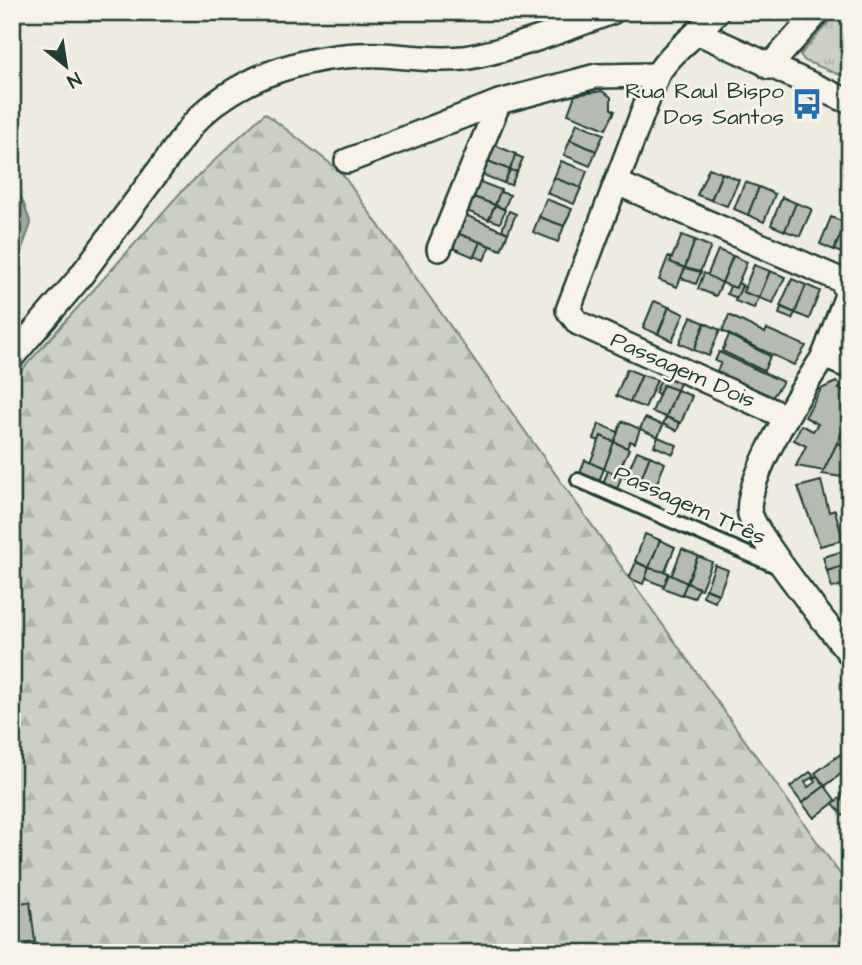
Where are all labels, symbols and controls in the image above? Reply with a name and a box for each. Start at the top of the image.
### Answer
north arrow [32,32,102,102]
text: N [62,65,86,94]
place label: Rua Raul Bispo Dos Santos [625,75,784,133]
bus stop icon: Rua Raul Bispo Dos Santos [790,87,824,121]
street label: Passagem Dois [605,324,761,417]
street label: Passagem Três [608,457,771,554]

